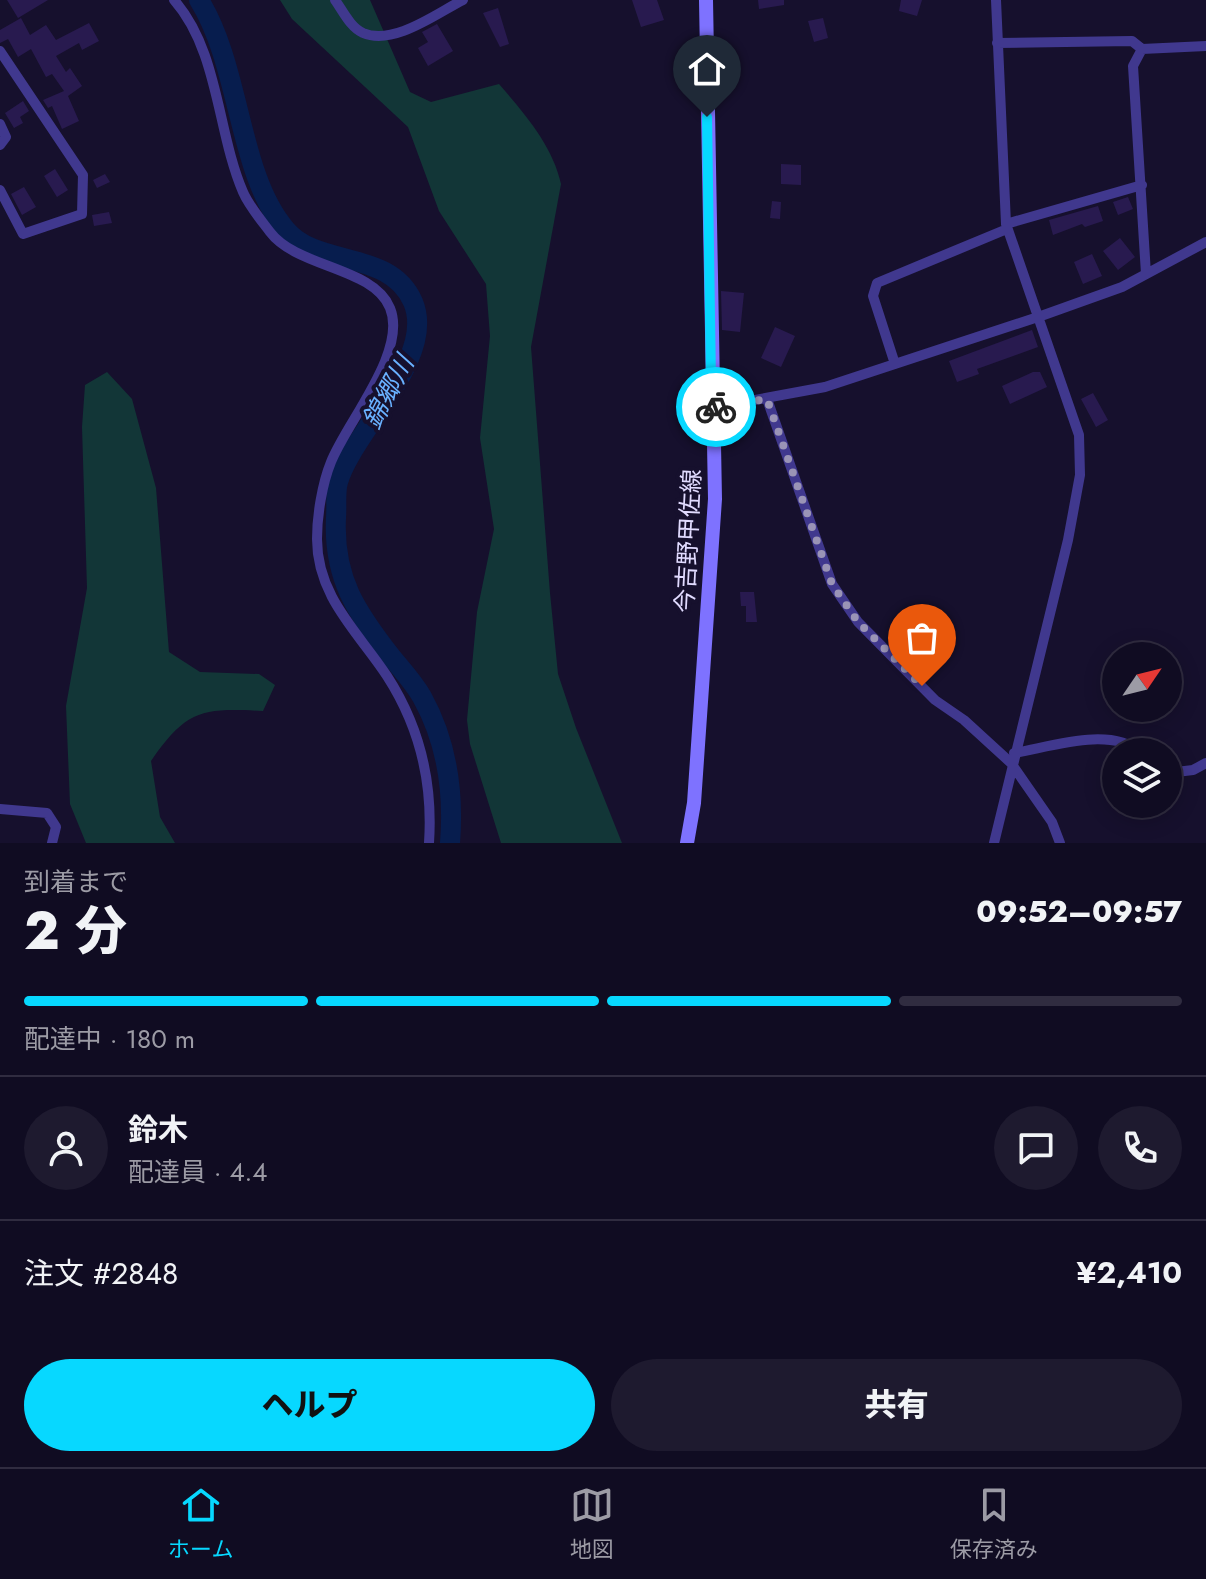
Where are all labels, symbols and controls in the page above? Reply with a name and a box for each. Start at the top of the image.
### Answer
pin [673,35,741,117]
icon: home [685,47,729,91]
water label: 錦郷川 [353,346,424,435]
courier [676,367,756,447]
icon: bike [694,385,738,429]
street label: 今吉野甲佐線 [667,468,709,614]
pin [888,604,956,686]
icon: bag [900,616,944,660]
north arrow [1102,642,1182,722]
map controls [1102,642,1182,818]
button: layers [1102,738,1182,818]
text: 到着まで [24,863,128,901]
text: 09:52–09:57 [976,890,1182,933]
text: 2 分 [24,893,127,969]
text: 配達中 · 180 m [24,1020,195,1058]
button: person [24,1106,108,1190]
button: chat [994,1106,1078,1190]
button: phone [1098,1106,1182,1190]
text: 鈴木 [128,1108,188,1151]
text: 配達員 · 4.4 [128,1153,268,1191]
text: ¥2,410 [1076,1251,1182,1294]
text: 注文 #2848 [24,1252,178,1295]
button: ヘルプ [24,1359,595,1451]
button: 共有 [611,1359,1182,1451]
tab: ホーム [168,1483,233,1565]
tab: 地図 [570,1483,614,1565]
tab: 保存済み [950,1483,1038,1565]

